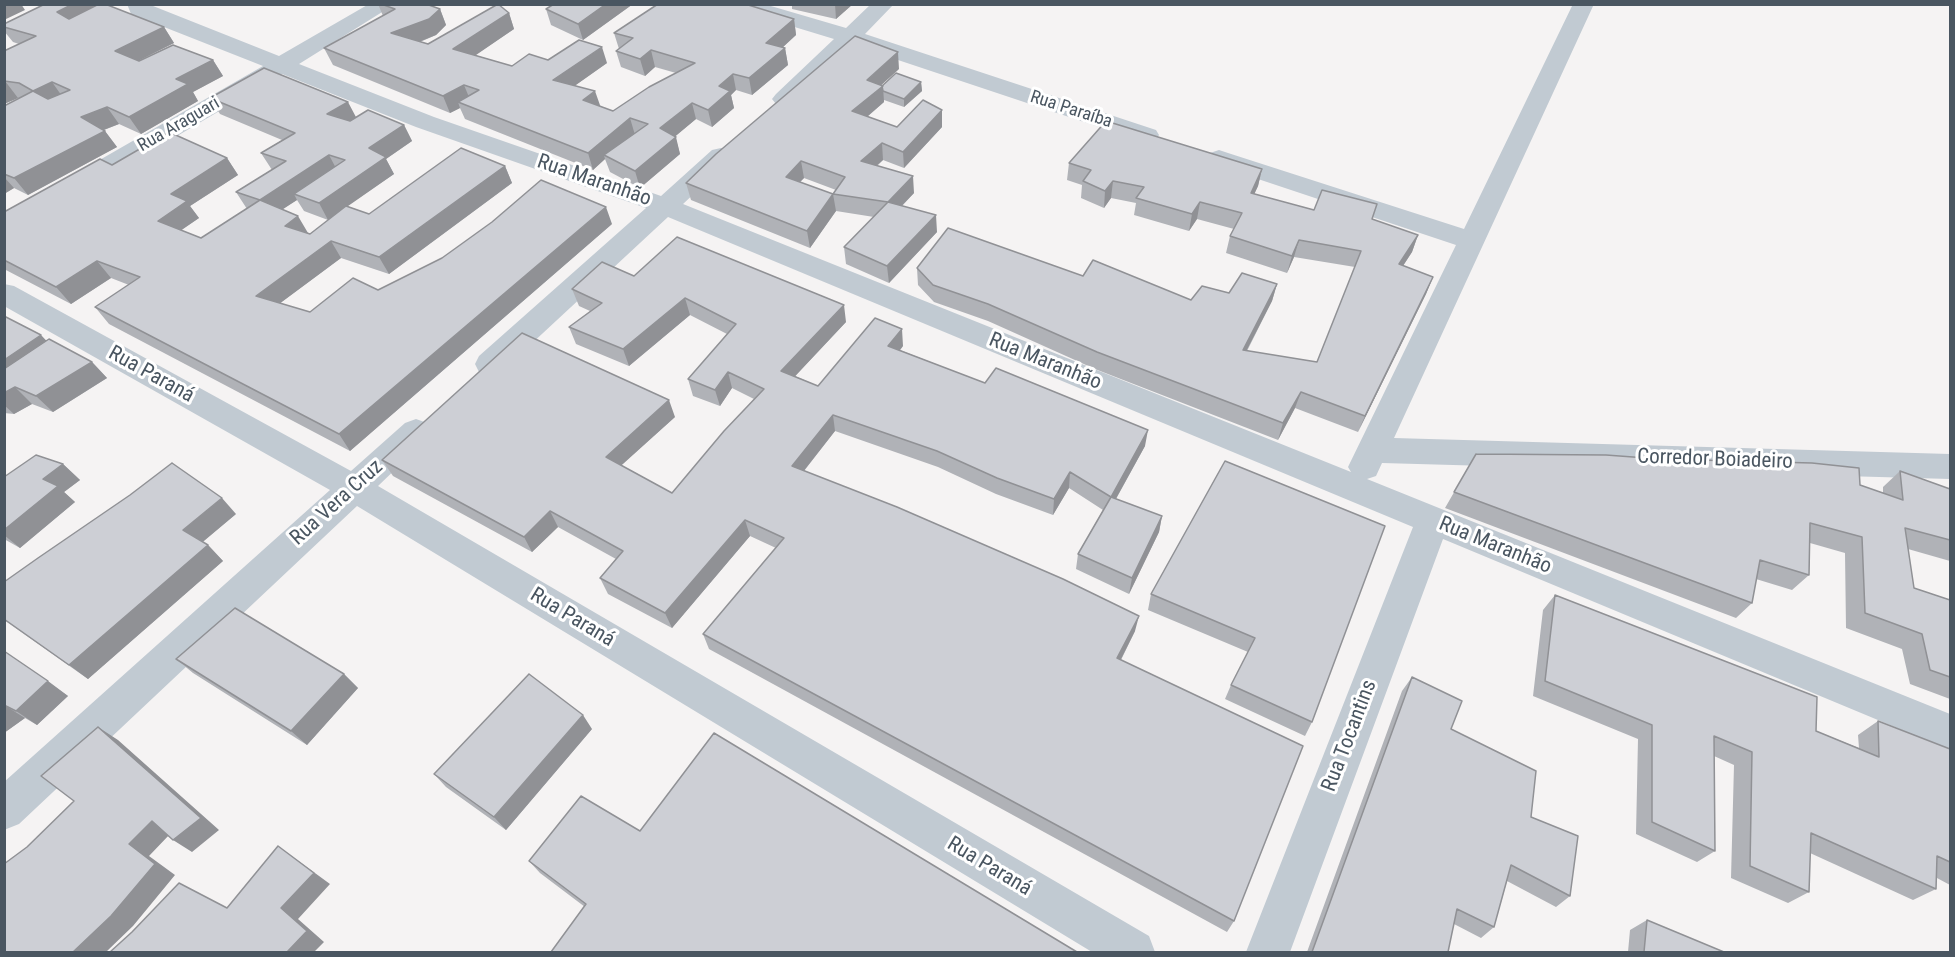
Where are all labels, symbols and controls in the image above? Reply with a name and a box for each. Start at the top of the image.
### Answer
street label: Rua Paraíba [1027,87,1115,133]
street label: Rua Araguari [134,93,224,157]
street label: Rua Maranhão [534,150,654,212]
street label: Rua Maranhão [985,328,1105,396]
street label: Rua Paraná [104,341,198,409]
street label: Corredor Boiadeiro [1637,445,1793,475]
street label: Rua Vera Cruz [286,455,388,551]
street label: Rua Maranhão [1435,512,1555,580]
street label: Rua Paraná [525,583,619,653]
street label: Rua Tocantins [1317,677,1383,795]
street label: Rua Paraná [942,832,1036,902]

